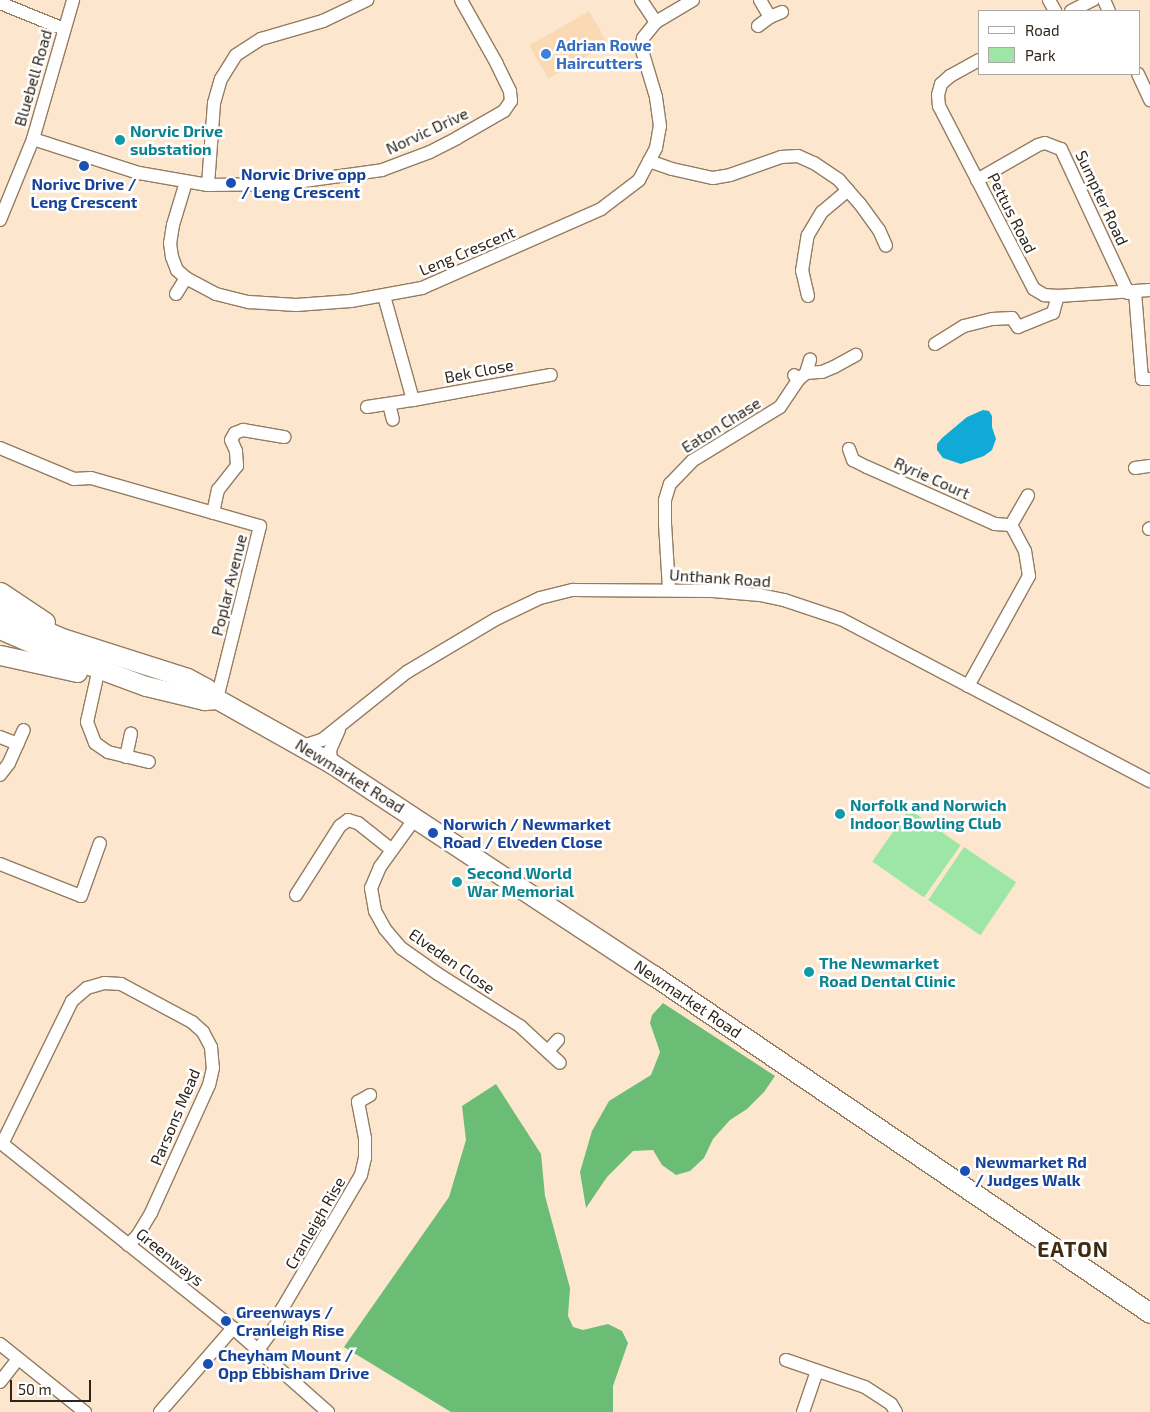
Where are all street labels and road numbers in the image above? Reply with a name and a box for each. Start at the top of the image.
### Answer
street label: Bluebell Road [10,27,56,129]
street label: Norvic Drive [383,104,471,158]
street label: Sumpter Road [1072,147,1132,249]
street label: Pettus Road [984,170,1040,256]
street label: Leng Crescent [416,222,518,280]
street label: Bek Close [443,355,515,387]
street label: Eaton Chase [678,393,764,457]
street label: Ryrie Court [891,453,973,503]
street label: Poplar Avenue [207,532,251,638]
street label: Unthank Road [668,565,772,591]
street label: Newmarket Road [292,735,408,817]
street label: Elveden Close [405,924,499,998]
street label: Newmarket Road [631,956,745,1042]
street label: Parsons Mead [146,1066,204,1168]
street label: Cranleigh Rise [281,1173,349,1273]
street label: Greenways [132,1224,208,1290]

